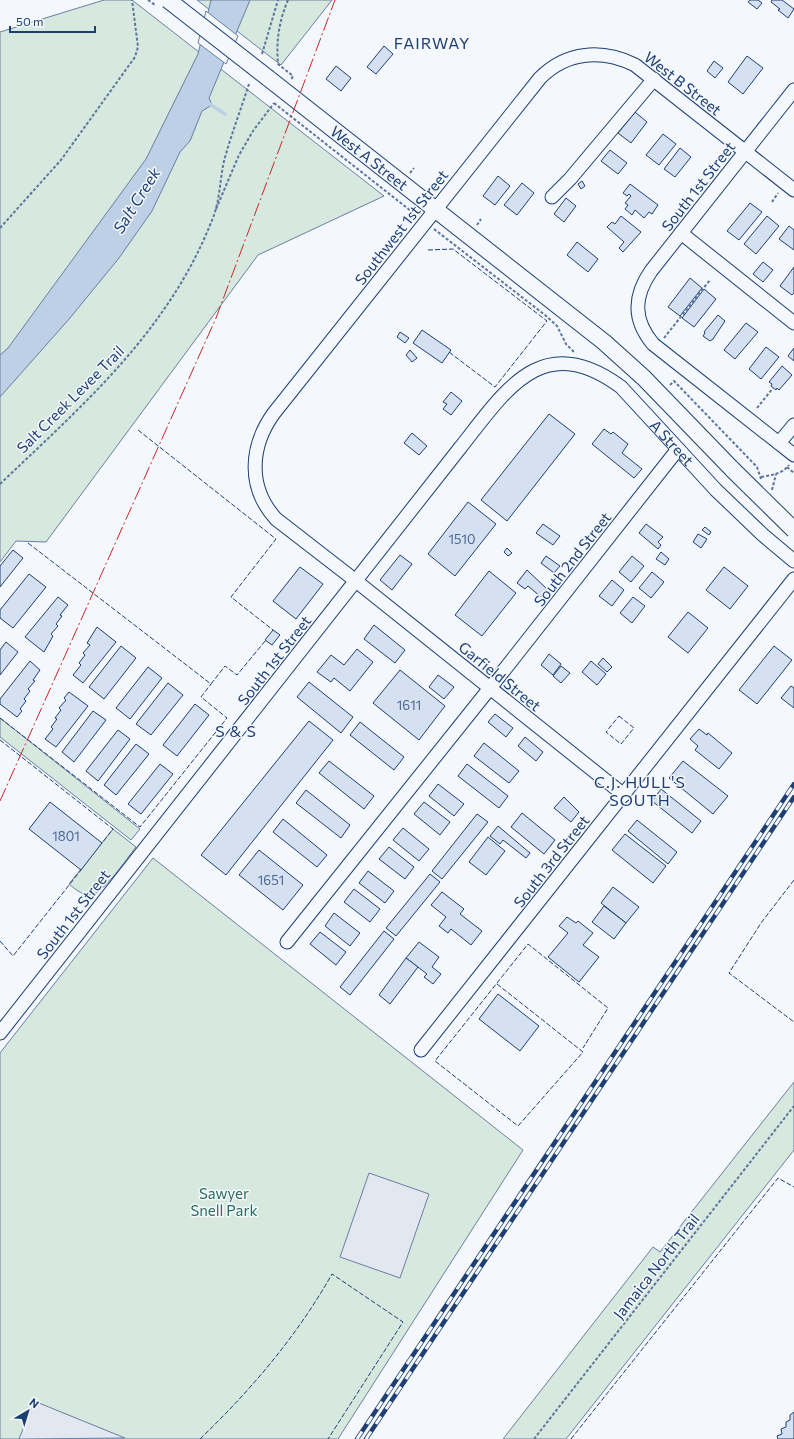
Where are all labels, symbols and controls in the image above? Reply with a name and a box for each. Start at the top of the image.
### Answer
scale bar [10,8,95,34]
text: 50 m [16,14,44,28]
district label: FAIRWAY [394,33,470,52]
street label: West B Street [641,47,725,119]
street label: West A Street [327,122,412,194]
street label: South 1st Street [658,138,738,234]
water label: Salt Creek [108,163,164,236]
street label: Southwest 1st Street [351,166,451,288]
street label: Salt Creek Levee Trail [13,342,127,456]
street label: A Street [647,416,698,469]
street label: South 2nd Street [530,508,614,610]
house number: 1510 [448,531,476,547]
street label: South 1st Street [234,612,314,708]
street label: Garfield Street [455,637,545,715]
house number: 1611 [397,697,421,713]
district label: S & S [215,721,257,740]
district label: C.J. HULL'S SOUTH [594,772,686,809]
street label: South 3rd Street [509,811,593,911]
house number: 1801 [52,828,80,844]
street label: South 1st Street [33,866,113,962]
house number: 1651 [258,872,284,888]
park label: Sawyer Snell Park [190,1184,258,1219]
street label: Jamaica North Trail [609,1210,703,1322]
north arrow [8,1391,48,1431]
text: N [27,1395,42,1410]

